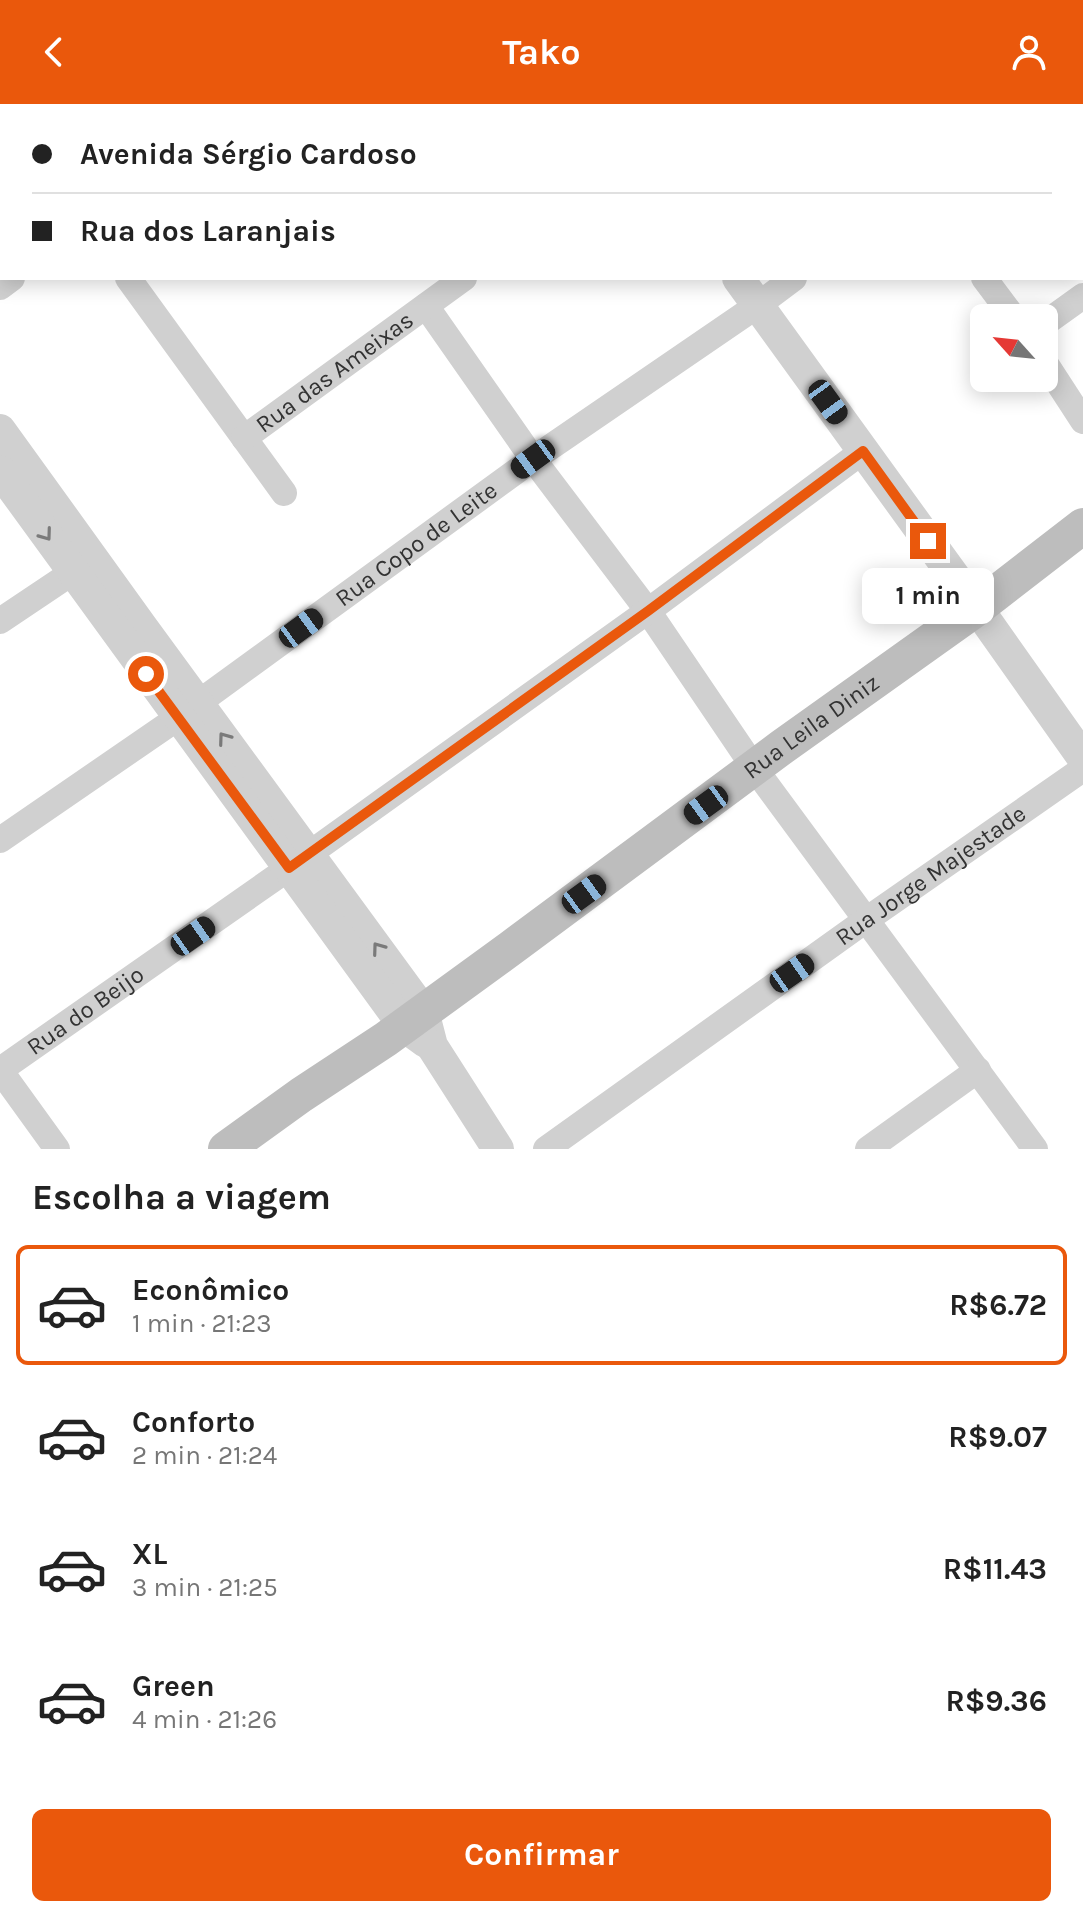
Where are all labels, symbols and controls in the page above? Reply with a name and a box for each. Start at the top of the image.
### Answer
icon: back [32,30,76,74]
icon: person [1007,30,1051,74]
text: Tako [502,31,581,73]
text: Avenida Sérgio Cardoso [80,136,417,172]
text: Rua dos Laranjais [80,213,336,249]
north arrow [970,304,1058,392]
map controls [970,304,1058,392]
street label: Rua das Ameixas [250,306,419,439]
car [804,376,852,428]
car [507,435,559,483]
street label: Rua Copo de Leite [330,476,503,612]
route end [910,523,946,559]
one-way arrow [36,526,51,540]
callout: 1 min [862,569,994,625]
text: 1 min [895,580,961,611]
car [275,604,327,652]
route start [128,656,164,692]
street label: Rua Leila Diniz [738,668,885,785]
one-way arrow [220,732,234,747]
car [680,781,732,829]
street label: Rua Jorge Majestade [830,799,1031,951]
car [558,870,610,918]
car [166,912,220,960]
one-way arrow [373,942,387,957]
car [765,949,819,997]
street label: Rua do Beijo [21,960,149,1061]
text: Escolha a viagem [32,1176,331,1218]
icon: car [36,1269,108,1341]
text: Econômico [132,1272,289,1308]
text: R$6.72 [949,1287,1047,1323]
text: 1 min · 21:23 [132,1308,272,1339]
icon: car [36,1401,108,1473]
text: Conforto [132,1404,255,1440]
text: R$9.07 [948,1419,1047,1455]
text: 2 min · 21:24 [132,1440,277,1471]
icon: car [36,1533,108,1605]
text: XL [132,1536,167,1572]
text: R$11.43 [943,1551,1047,1587]
text: 3 min · 21:25 [132,1572,278,1603]
icon: car [36,1665,108,1737]
text: Green [132,1668,215,1704]
text: R$9.36 [945,1683,1047,1719]
text: 4 min · 21:26 [132,1704,277,1735]
button: Confirmar [32,1809,1051,1901]

